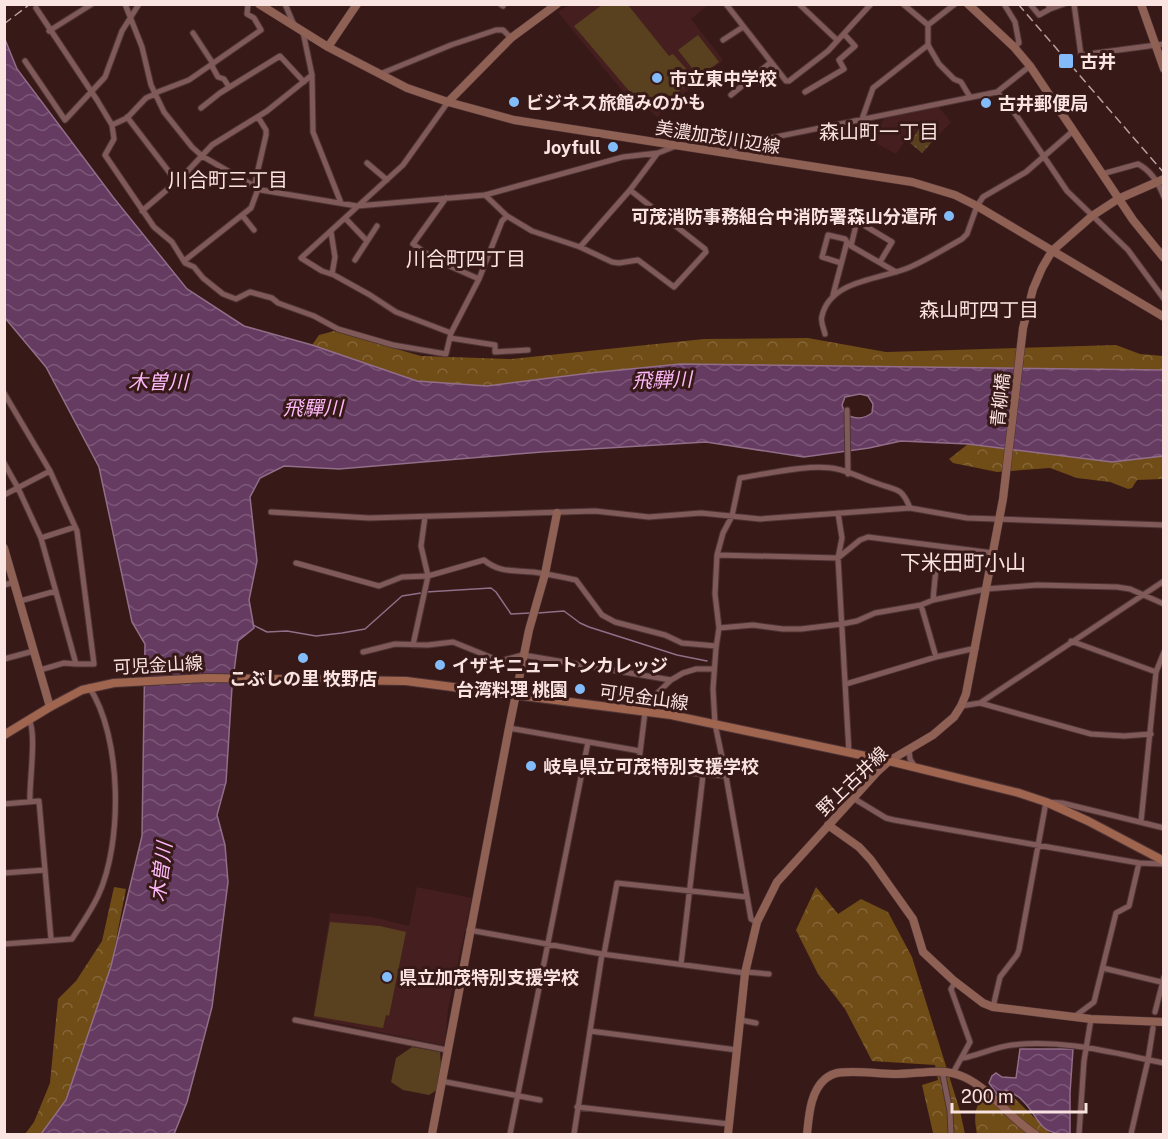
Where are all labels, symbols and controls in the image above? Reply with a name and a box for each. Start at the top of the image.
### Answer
place label: 古井 [1080,51,1116,72]
marker: 古井 [1057,52,1075,70]
place label: 市立東中学校 [669,68,777,89]
marker: 市立東中学校 [650,71,664,85]
place label: ビジネス旅館みのかも [526,92,706,113]
place label: 古井郵便局 [998,93,1088,114]
marker: ビジネス旅館みのかも [507,95,521,109]
marker: 古井郵便局 [979,96,993,110]
street label: 美濃加茂川辺線 [654,117,782,157]
district label: 森山町一丁目 [819,120,939,144]
place label: Joyfull [544,137,601,158]
marker: Joyfull [606,140,620,154]
district label: 川合町三丁目 [168,168,288,192]
place label: 可茂消防事務組合中消防署森山分遣所 [631,206,937,227]
marker: 可茂消防事務組合中消防署森山分遣所 [942,209,956,223]
district label: 川合町四丁目 [406,247,526,271]
district label: 森山町四丁目 [919,298,1039,322]
water label: 飛騨川 [632,367,694,393]
water label: 木曽川 [128,370,190,394]
street label: 青柳橋 [987,372,1013,428]
water label: 飛驒川 [283,396,345,420]
district label: 下米田町小山 [900,550,1026,575]
marker: こぶしの里 牧野店 [296,651,310,665]
street label: 可児金山線 [113,652,203,678]
place label: イザキニュートンカレッジ [452,655,668,676]
marker: イザキニュートンカレッジ [433,658,447,672]
place label: こぶしの里 牧野店 [229,668,377,689]
place label: 台湾料理 桃園 [456,679,568,700]
street label: 可児金山線 [598,680,690,714]
marker: 台湾料理 桃園 [573,682,587,696]
street label: 野上古井線 [812,742,892,820]
place label: 岐阜県立可茂特別支援学校 [543,756,759,777]
marker: 岐阜県立可茂特別支援学校 [524,759,538,773]
water label: 木曽川 [145,839,177,903]
place label: 県立加茂特別支援学校 [399,967,579,988]
marker: 県立加茂特別支援学校 [380,970,394,984]
scale bar [952,1076,1086,1114]
text: 200 m [961,1086,1014,1107]

